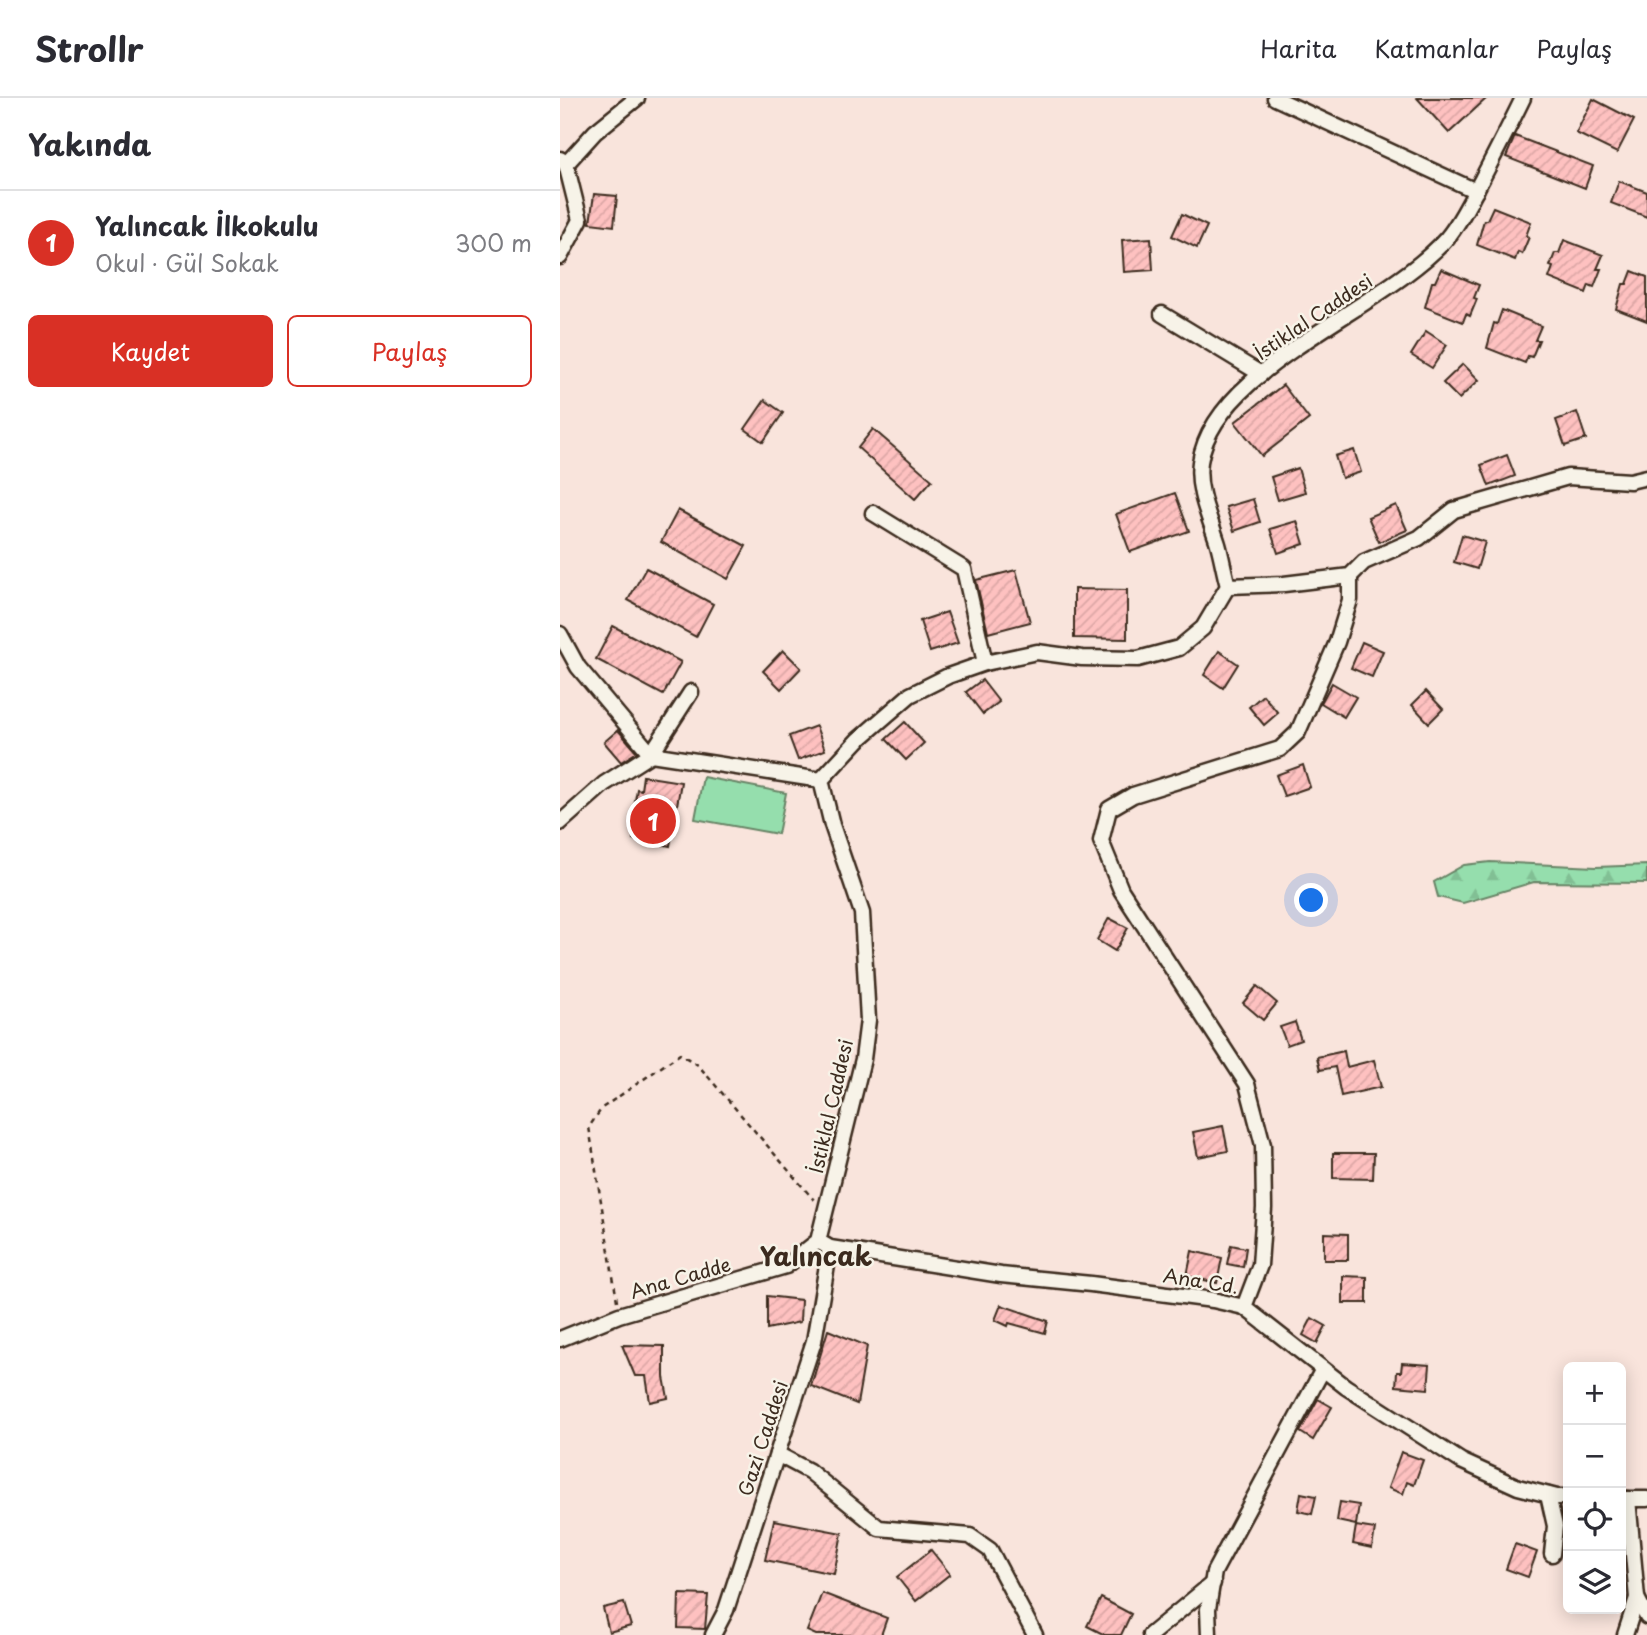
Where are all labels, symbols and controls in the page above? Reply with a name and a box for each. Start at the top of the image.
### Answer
text: Strollr [35,23,144,73]
text: Harita [1260,30,1337,66]
text: Katmanlar [1375,30,1499,66]
text: Paylaş [1537,30,1612,66]
text: Yakında [28,121,151,166]
text: Yalıncak İlkokulu [95,206,319,245]
text: 1 [46,225,57,260]
text: 300 m [455,225,532,260]
text: Okul · Gül Sokak [95,245,279,280]
street label: İstiklal Caddesi [1248,266,1378,366]
button: Kaydet [28,315,273,387]
button: Paylaş [287,315,532,387]
pin: 1 [630,795,676,847]
your location [1294,883,1328,917]
street label: İstiklal Caddesi [801,1036,859,1176]
district label: Yalıncak [760,1236,872,1275]
street label: Ana Cadde [626,1249,734,1305]
street label: Ana Cd. [1161,1260,1241,1300]
map controls [1563,1362,1626,1614]
button: + [1563,1362,1626,1425]
street label: Gazi Caddesi [730,1377,794,1499]
button: − [1563,1425,1626,1488]
button: locate [1563,1488,1626,1551]
button: layers [1563,1551,1626,1614]

